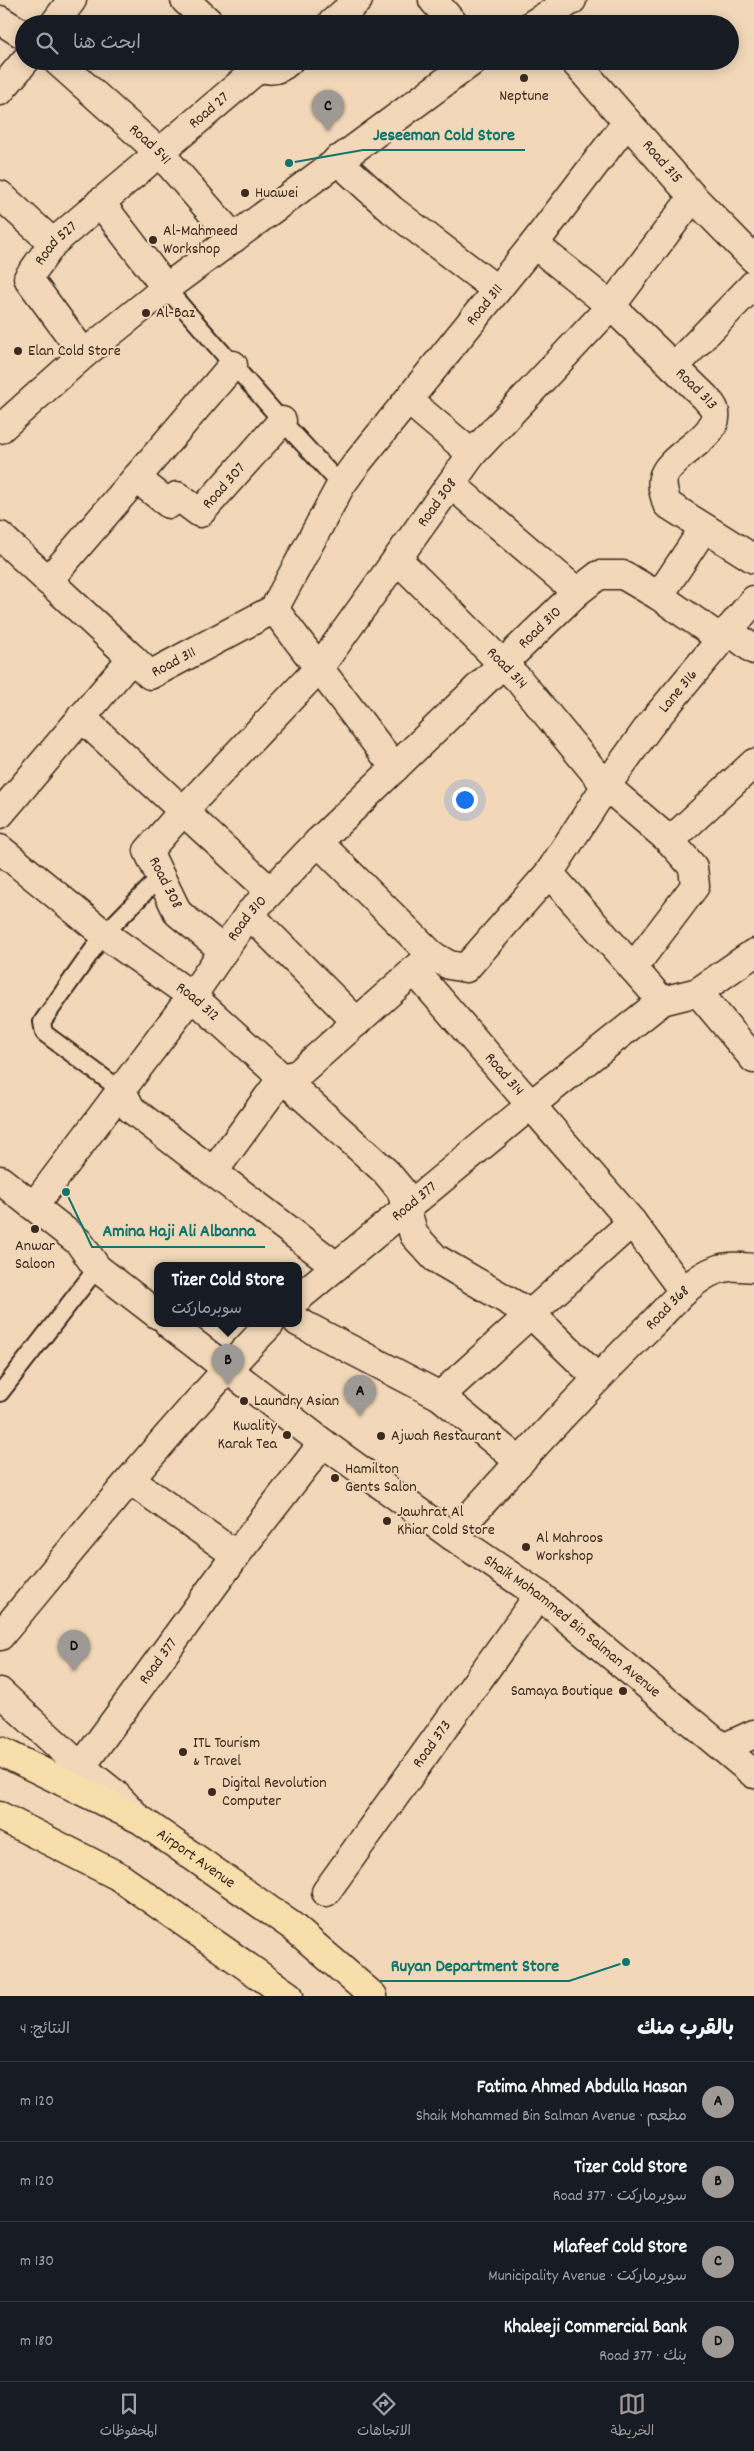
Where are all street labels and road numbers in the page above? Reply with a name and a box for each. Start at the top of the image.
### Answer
street label: Road 27 [184,87,234,134]
street label: Road 541 [124,119,177,170]
street label: Road 315 [637,135,688,189]
street label: Road 527 [29,216,82,270]
street label: Road 311 [461,279,509,331]
street label: Road 313 [670,363,723,415]
street label: Road 307 [197,458,251,514]
street label: Road 308 [412,473,463,532]
street label: Road 310 [513,601,567,654]
street label: Road 311 [147,641,200,684]
street label: Road 314 [481,642,533,694]
street label: Lane 316 [653,664,703,718]
street label: Road 308 [142,853,188,913]
street label: Road 310 [222,890,272,946]
street label: Road 312 [171,976,225,1027]
street label: Road 314 [479,1048,530,1101]
street label: Road 377 [386,1176,442,1227]
street label: Road 368 [640,1280,695,1336]
street label: Shaik Mohammed Bin Salman Avenue [479,1549,666,1703]
street label: Road 377 [133,1633,183,1689]
street label: Road 373 [407,1715,457,1773]
street label: Airport Avenue [152,1823,240,1894]

